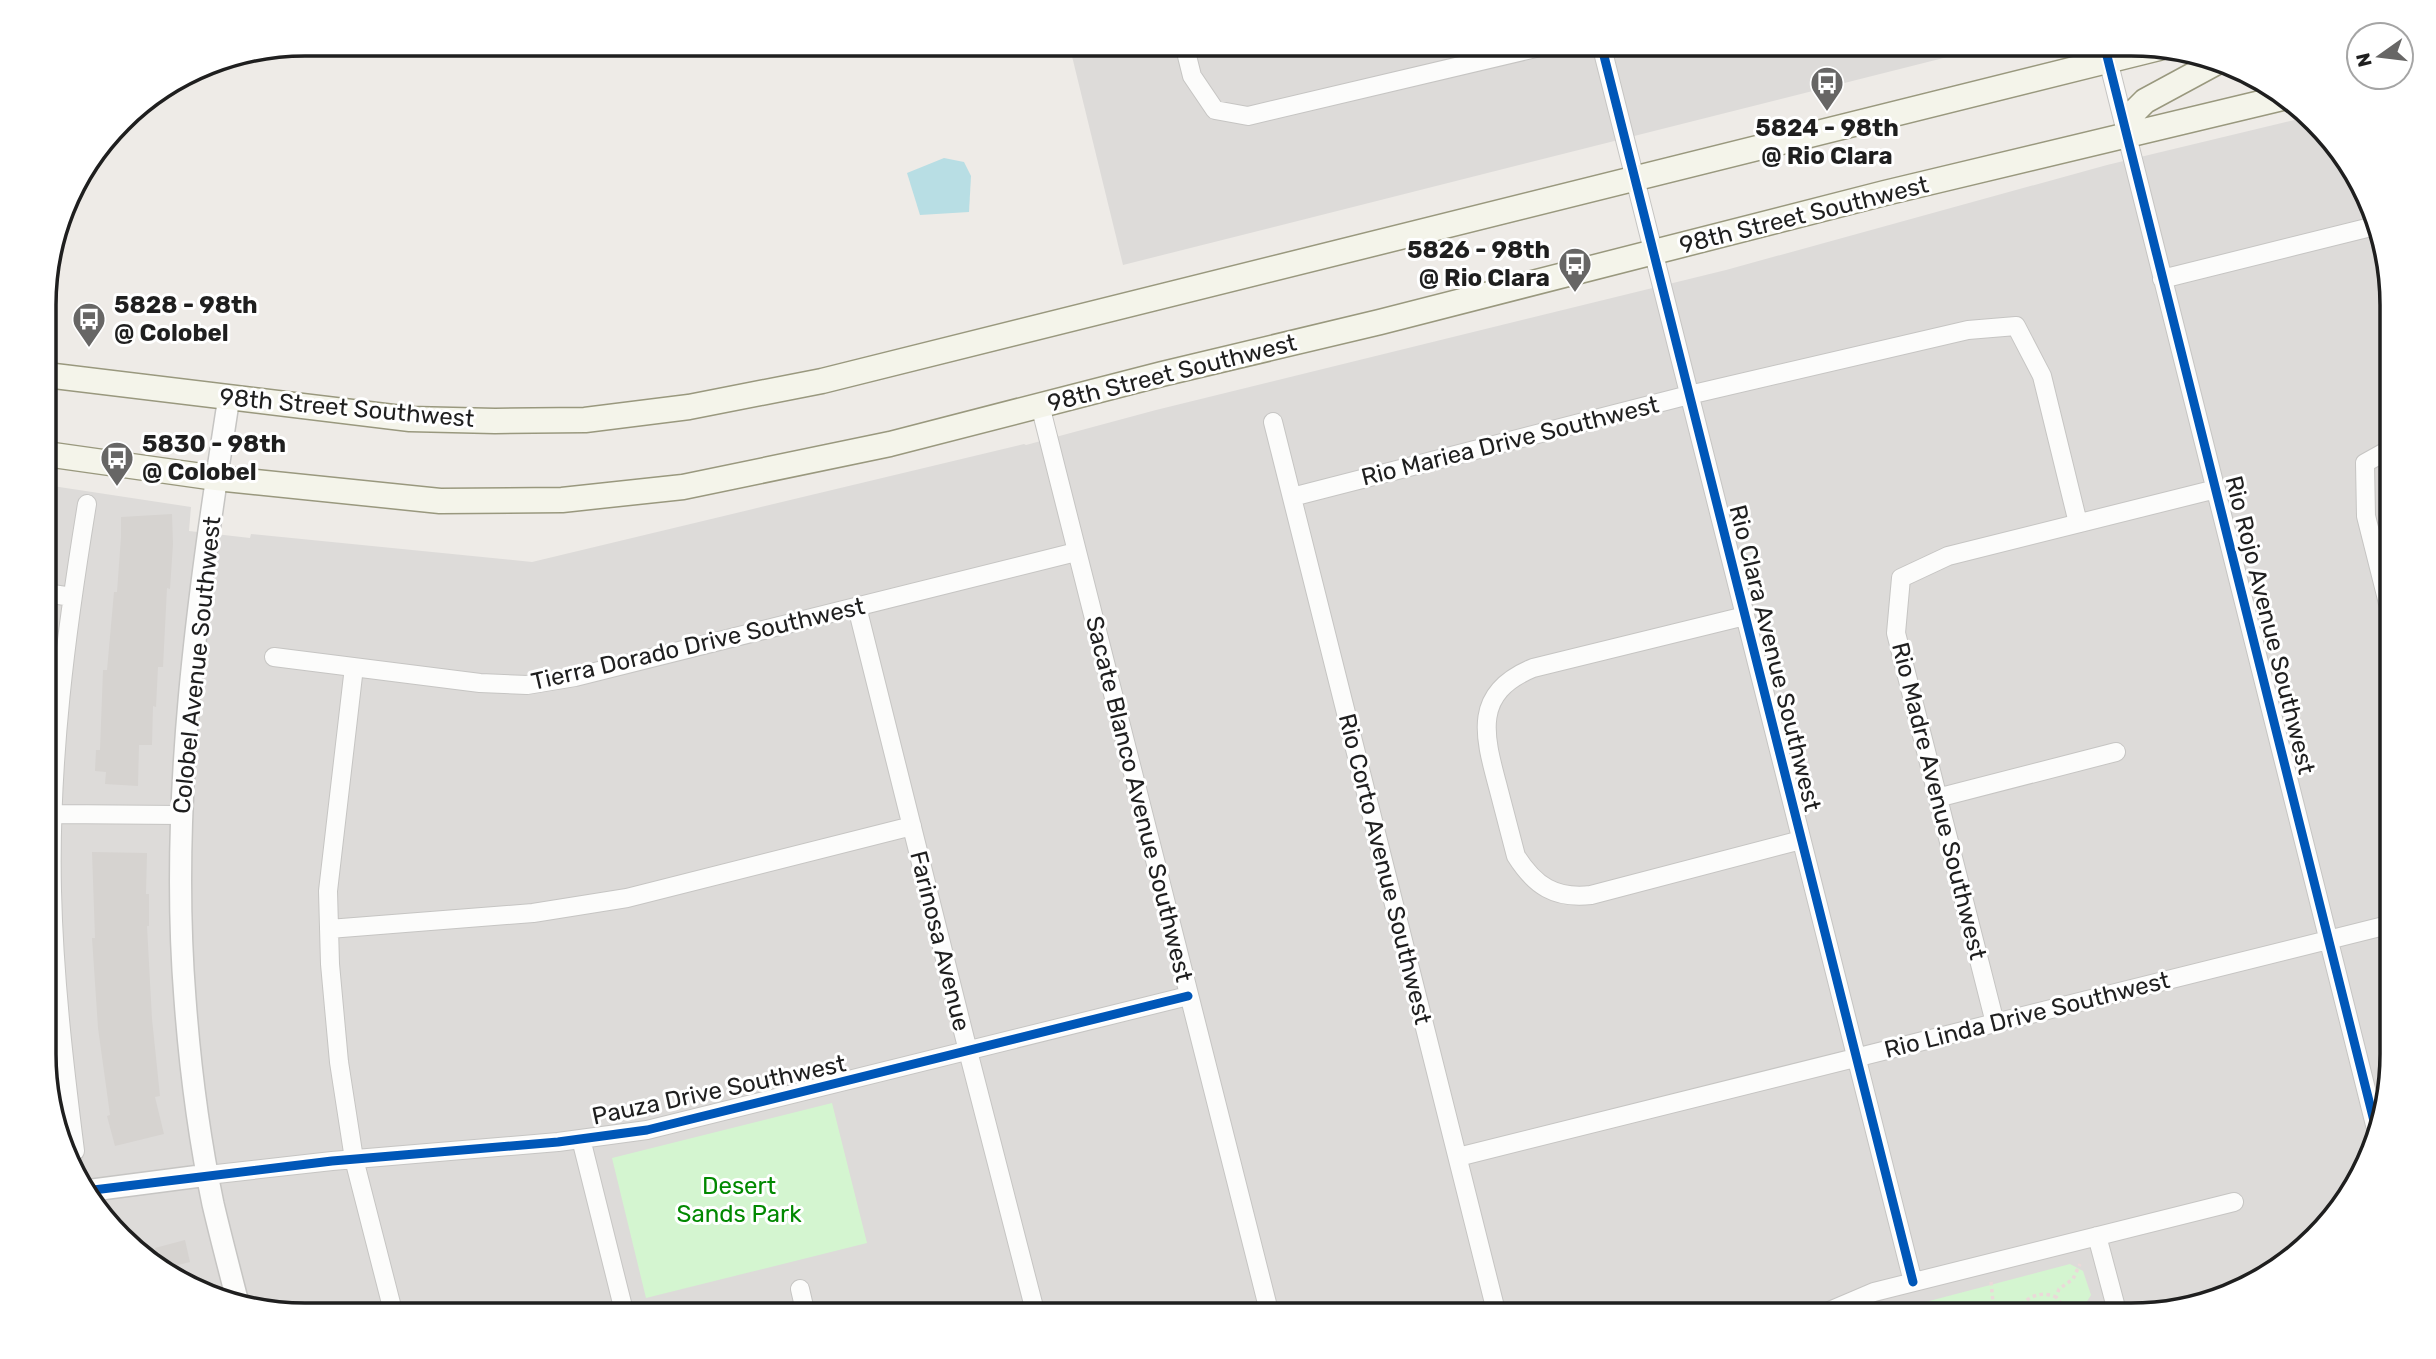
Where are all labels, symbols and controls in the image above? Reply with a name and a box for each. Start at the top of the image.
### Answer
north arrow [2345,21,2415,91]
text: N [2351,51,2377,69]
bus stop icon: 5824 - 98th @ Rio Clara [1808,64,1846,113]
place label: 5824 - 98th @ Rio Clara [1755,114,1899,170]
street label: 98th Street Southwest [1677,170,1931,260]
place label: 5826 - 98th @ Rio Clara [1407,236,1550,292]
bus stop icon: 5826 - 98th @ Rio Clara [1556,245,1594,294]
place label: 5828 - 98th @ Colobel [114,291,258,347]
bus stop icon: 5828 - 98th @ Colobel [70,300,108,349]
street label: 98th Street Southwest [1045,328,1299,418]
street label: 98th Street Southwest [218,383,476,433]
street label: Rio Mariea Drive Southwest [1358,390,1662,492]
place label: 5830 - 98th @ Colobel [142,430,286,486]
bus stop icon: 5830 - 98th @ Colobel [98,439,136,488]
street label: Rio Rojo Avenue Southwest [2219,473,2321,777]
street label: Rio Clara Avenue Southwest [1723,502,1827,814]
street label: Colobel Avenue Southwest [167,515,227,815]
street label: Tierra Dorado Drive Southwest [529,592,867,696]
street label: Sacate Blanco Avenue Southwest [1080,613,1198,985]
street label: Rio Madre Avenue Southwest [1886,639,1992,963]
street label: Rio Corto Avenue Southwest [1333,711,1437,1027]
street label: Farinosa Avenue [904,848,976,1034]
street label: Rio Linda Drive Southwest [1881,966,2173,1064]
street label: Pauza Drive Southwest [590,1049,848,1131]
park label: Desert Sands Park [676,1172,802,1228]

